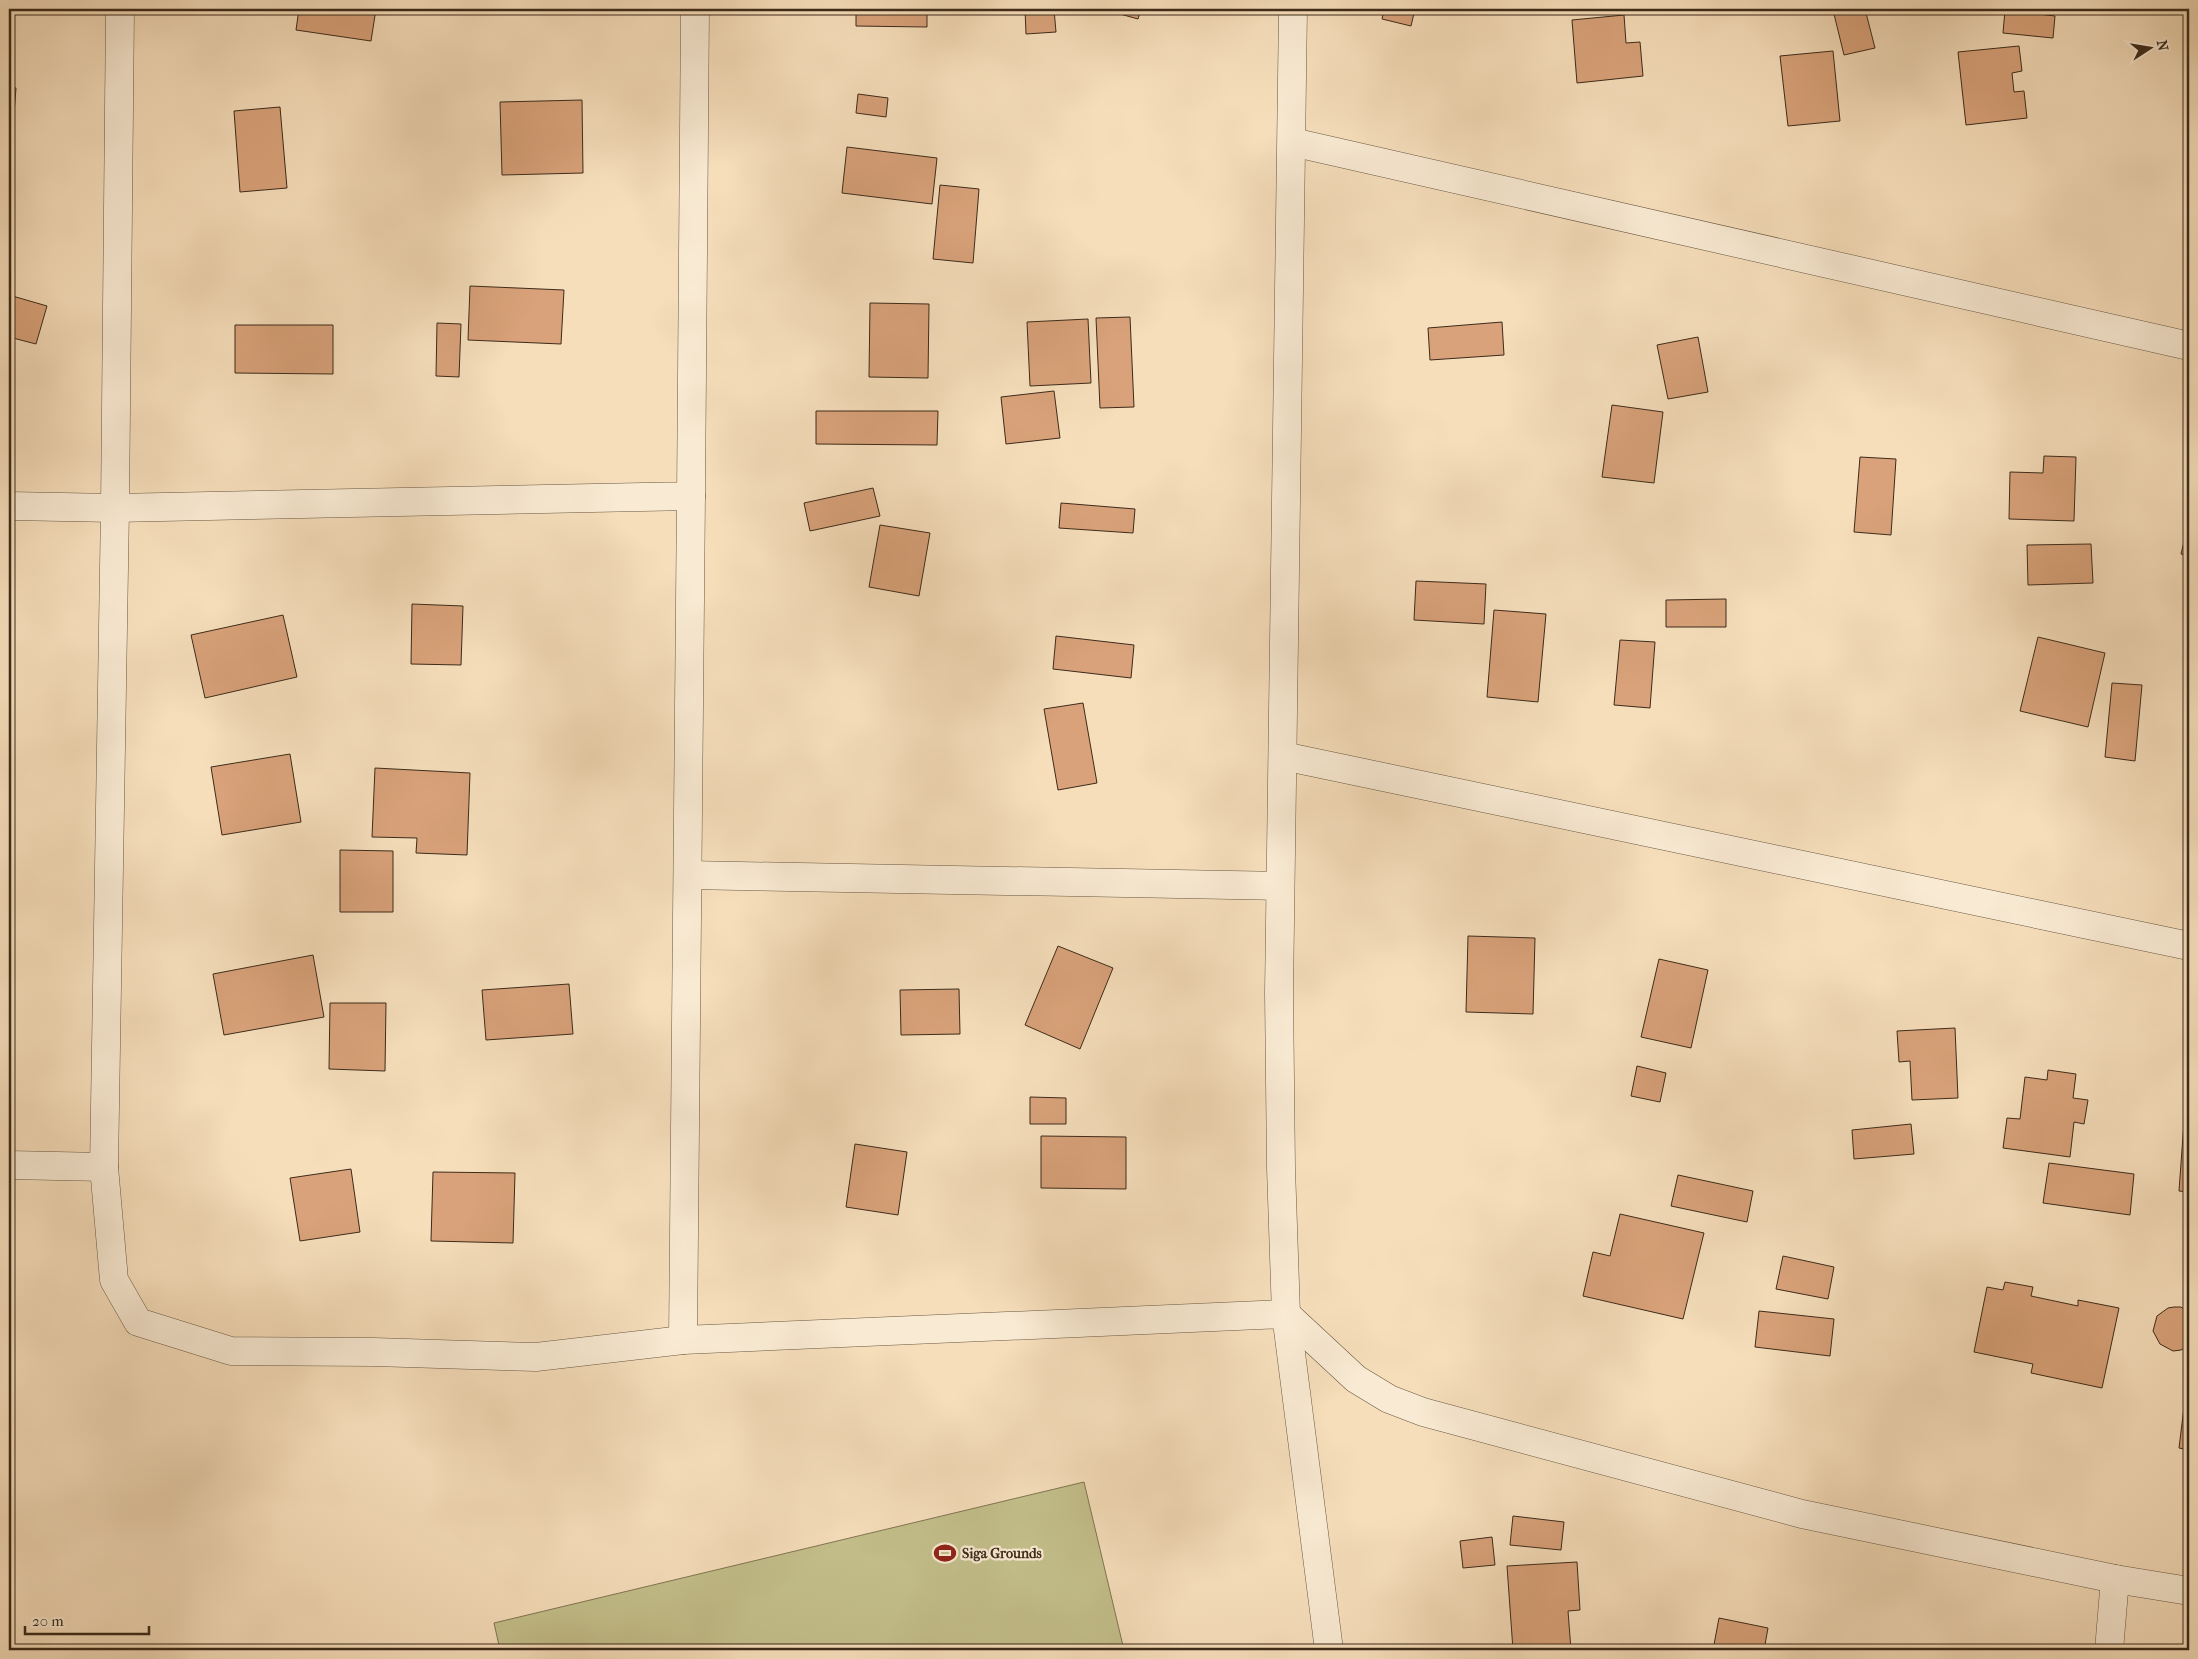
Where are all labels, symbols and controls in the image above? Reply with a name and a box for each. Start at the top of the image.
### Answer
north arrow [2126,22,2176,72]
text: N [2153,38,2172,53]
sports icon: Siga Grounds [932,1540,958,1566]
place label: Siga Grounds [962,1545,1043,1562]
scale bar [25,1604,149,1636]
text: 20 m [32,1612,64,1630]

